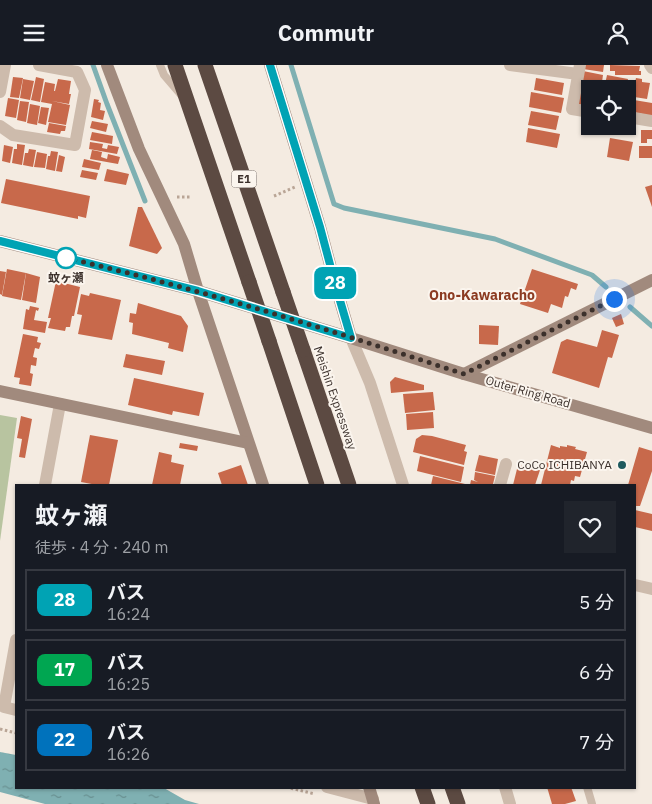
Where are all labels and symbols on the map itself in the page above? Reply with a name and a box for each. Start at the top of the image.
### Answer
road number: E1 [232,171,256,187]
marker: 蚊ヶ瀬 [55,247,77,269]
line badge: 28 [312,267,358,299]
place label: 蚊ヶ瀬 [48,270,84,285]
district label: Ono-Kawaracho [429,286,535,304]
your location [602,287,627,312]
street label: Meishin Expressway [311,344,360,452]
street label: Outer Ring Road [484,372,572,411]
place label: CoCo ICHIBANYA [517,457,612,472]
marker: CoCo ICHIBANYA [616,459,628,471]

